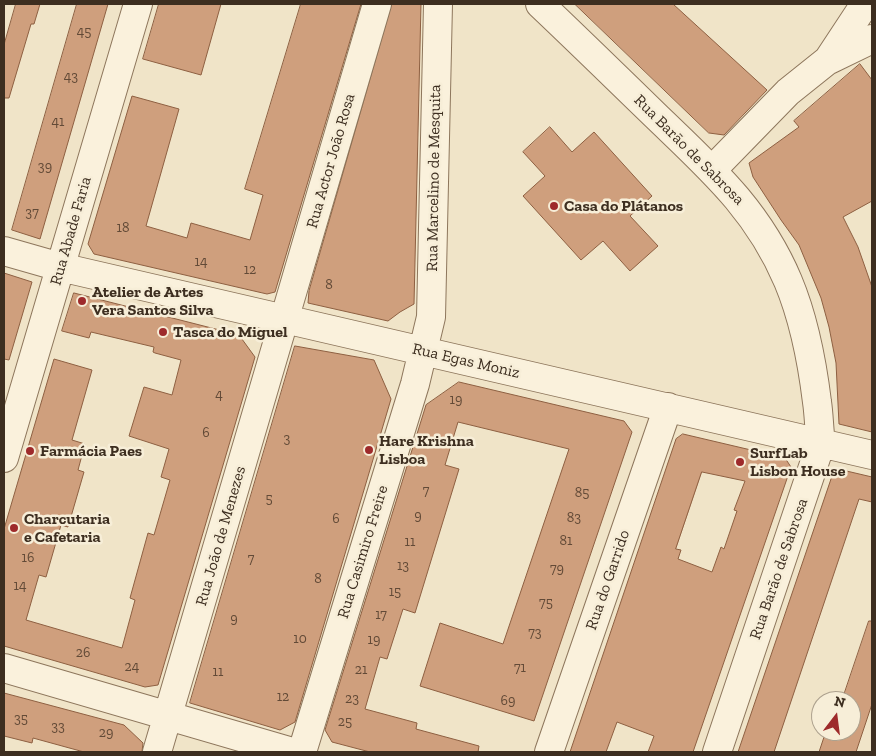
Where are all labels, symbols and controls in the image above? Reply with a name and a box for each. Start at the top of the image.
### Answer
house number: 45 [77,24,91,40]
house number: 43 [64,69,78,85]
street label: Rua Marcelino de Mesquita [423,84,445,272]
street label: Rua Actor João Rosa [303,91,359,231]
street label: Rua Barão de Sabrosa [630,91,748,209]
house number: 41 [52,114,64,130]
house number: 39 [38,159,52,175]
street label: Rua Abade Faria [46,174,96,288]
place label: Casa do Plátanos [564,196,683,216]
marker: Casa do Plátanos [548,200,560,212]
house number: 37 [25,205,39,221]
house number: 18 [117,220,129,236]
house number: 14 [195,254,207,270]
house number: 12 [244,262,256,278]
house number: 8 [325,277,333,293]
place label: Atelier de Artes Vera Santos Silva [92,282,214,320]
marker: Atelier de Artes Vera Santos Silva [76,295,88,307]
place label: Tasca do Miguel [173,322,288,342]
marker: Tasca do Miguel [157,326,169,338]
street label: Rua Egas Moniz [410,339,522,383]
house number: 4 [215,387,223,403]
house number: 19 [450,392,462,408]
house number: 6 [202,425,210,441]
house number: 3 [284,431,290,447]
place label: Hare Krishna Lisboa [379,431,474,469]
place label: Farmácia Paes [40,441,142,461]
place label: SurfLab Lisbon House [750,443,845,481]
marker: Hare Krishna Lisboa [363,444,375,456]
marker: Farmácia Paes [24,445,36,457]
marker: SurfLab Lisbon House [734,456,746,468]
street label: Rua João de Menezes [192,464,250,608]
street label: Rua Casimiro Freire [334,483,392,621]
house number: 7 [423,483,429,499]
house number: 85 [575,485,589,501]
house number: 5 [265,491,273,507]
street label: Rua Barão de Sabrosa [746,496,812,642]
house number: 9 [414,508,422,524]
place label: Charcutaria e Cafetaria [24,509,110,547]
house number: 83 [567,510,581,526]
house number: 6 [332,511,340,527]
marker: Charcutaria e Cafetaria [8,522,20,534]
street label: Rua do Garrido [582,527,634,633]
house number: 81 [560,533,572,549]
house number: 11 [405,534,415,550]
house number: 16 [22,550,34,566]
house number: 7 [248,551,254,567]
house number: 13 [397,558,409,574]
house number: 79 [550,561,564,577]
house number: 8 [314,571,322,587]
house number: 14 [14,578,26,594]
house number: 15 [389,584,401,600]
house number: 75 [539,595,553,611]
house number: 17 [375,607,387,623]
house number: 9 [230,611,238,627]
house number: 73 [528,625,542,641]
house number: 10 [293,631,307,647]
house number: 19 [368,632,380,648]
house number: 26 [76,645,90,661]
house number: 24 [125,659,139,675]
house number: 71 [514,660,526,676]
house number: 21 [355,662,367,678]
house number: 11 [213,664,223,680]
house number: 12 [277,689,289,705]
house number: 23 [345,691,359,707]
north arrow [811,691,861,741]
text: N [832,692,847,712]
house number: 69 [501,693,515,709]
house number: 35 [14,711,28,727]
house number: 25 [338,714,352,730]
house number: 33 [51,719,65,735]
house number: 29 [99,725,113,741]

